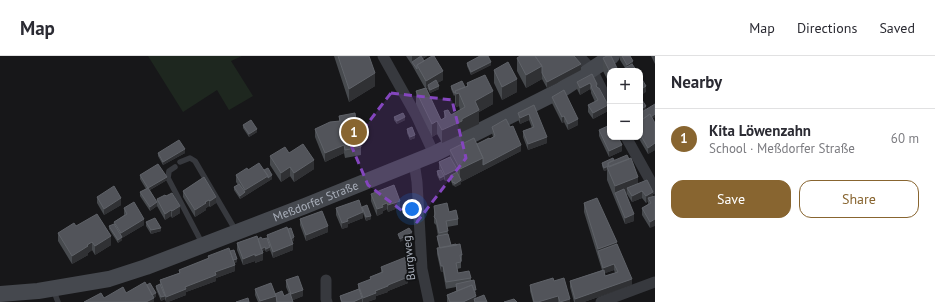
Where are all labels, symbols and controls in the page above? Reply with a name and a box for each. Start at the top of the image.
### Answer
text: Map [20,16,55,40]
text: Map [749,19,775,37]
text: Directions [797,19,857,37]
text: Saved [879,19,915,37]
map controls [607,68,643,140]
button: + [607,68,643,104]
text: Nearby [671,71,722,93]
button: − [607,104,643,140]
pin: 1 [341,117,367,147]
text: Kita Löwenzahn [709,121,811,140]
text: 1 [680,130,688,147]
text: 60 m [891,130,919,147]
text: School · Meßdorfer Straße [709,140,855,157]
street label: Meßdorfer Straße [271,177,360,225]
button: Save [671,180,791,218]
button: Share [799,180,919,218]
your location [402,199,422,219]
street label: Burgweg [399,235,418,281]

